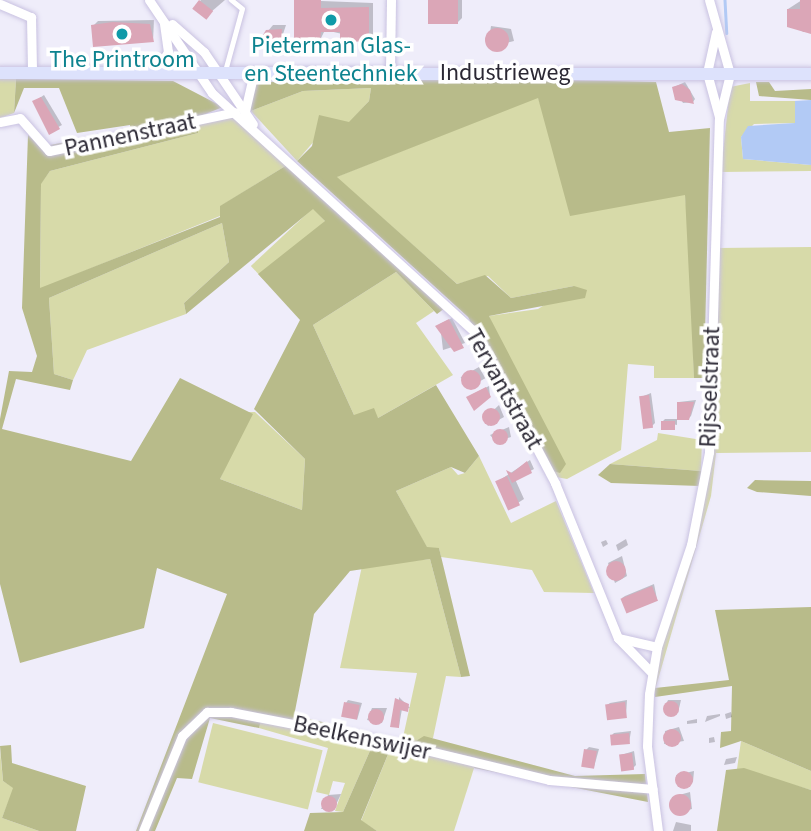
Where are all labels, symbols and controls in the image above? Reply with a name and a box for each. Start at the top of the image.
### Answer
marker: Pieterman Glas- en Steentechniek [323,12,339,28]
marker: The Printroom [114,26,130,42]
place label: Pieterman Glas- en Steentechniek [244,32,418,88]
place label: The Printroom [49,46,195,74]
street label: Industrieweg [440,59,570,87]
street label: Pannenstraat [62,107,198,163]
street label: Tervantstraat [459,324,549,454]
street label: Rijsselstraat [693,326,727,448]
street label: Beelkenswijer [291,709,433,767]

